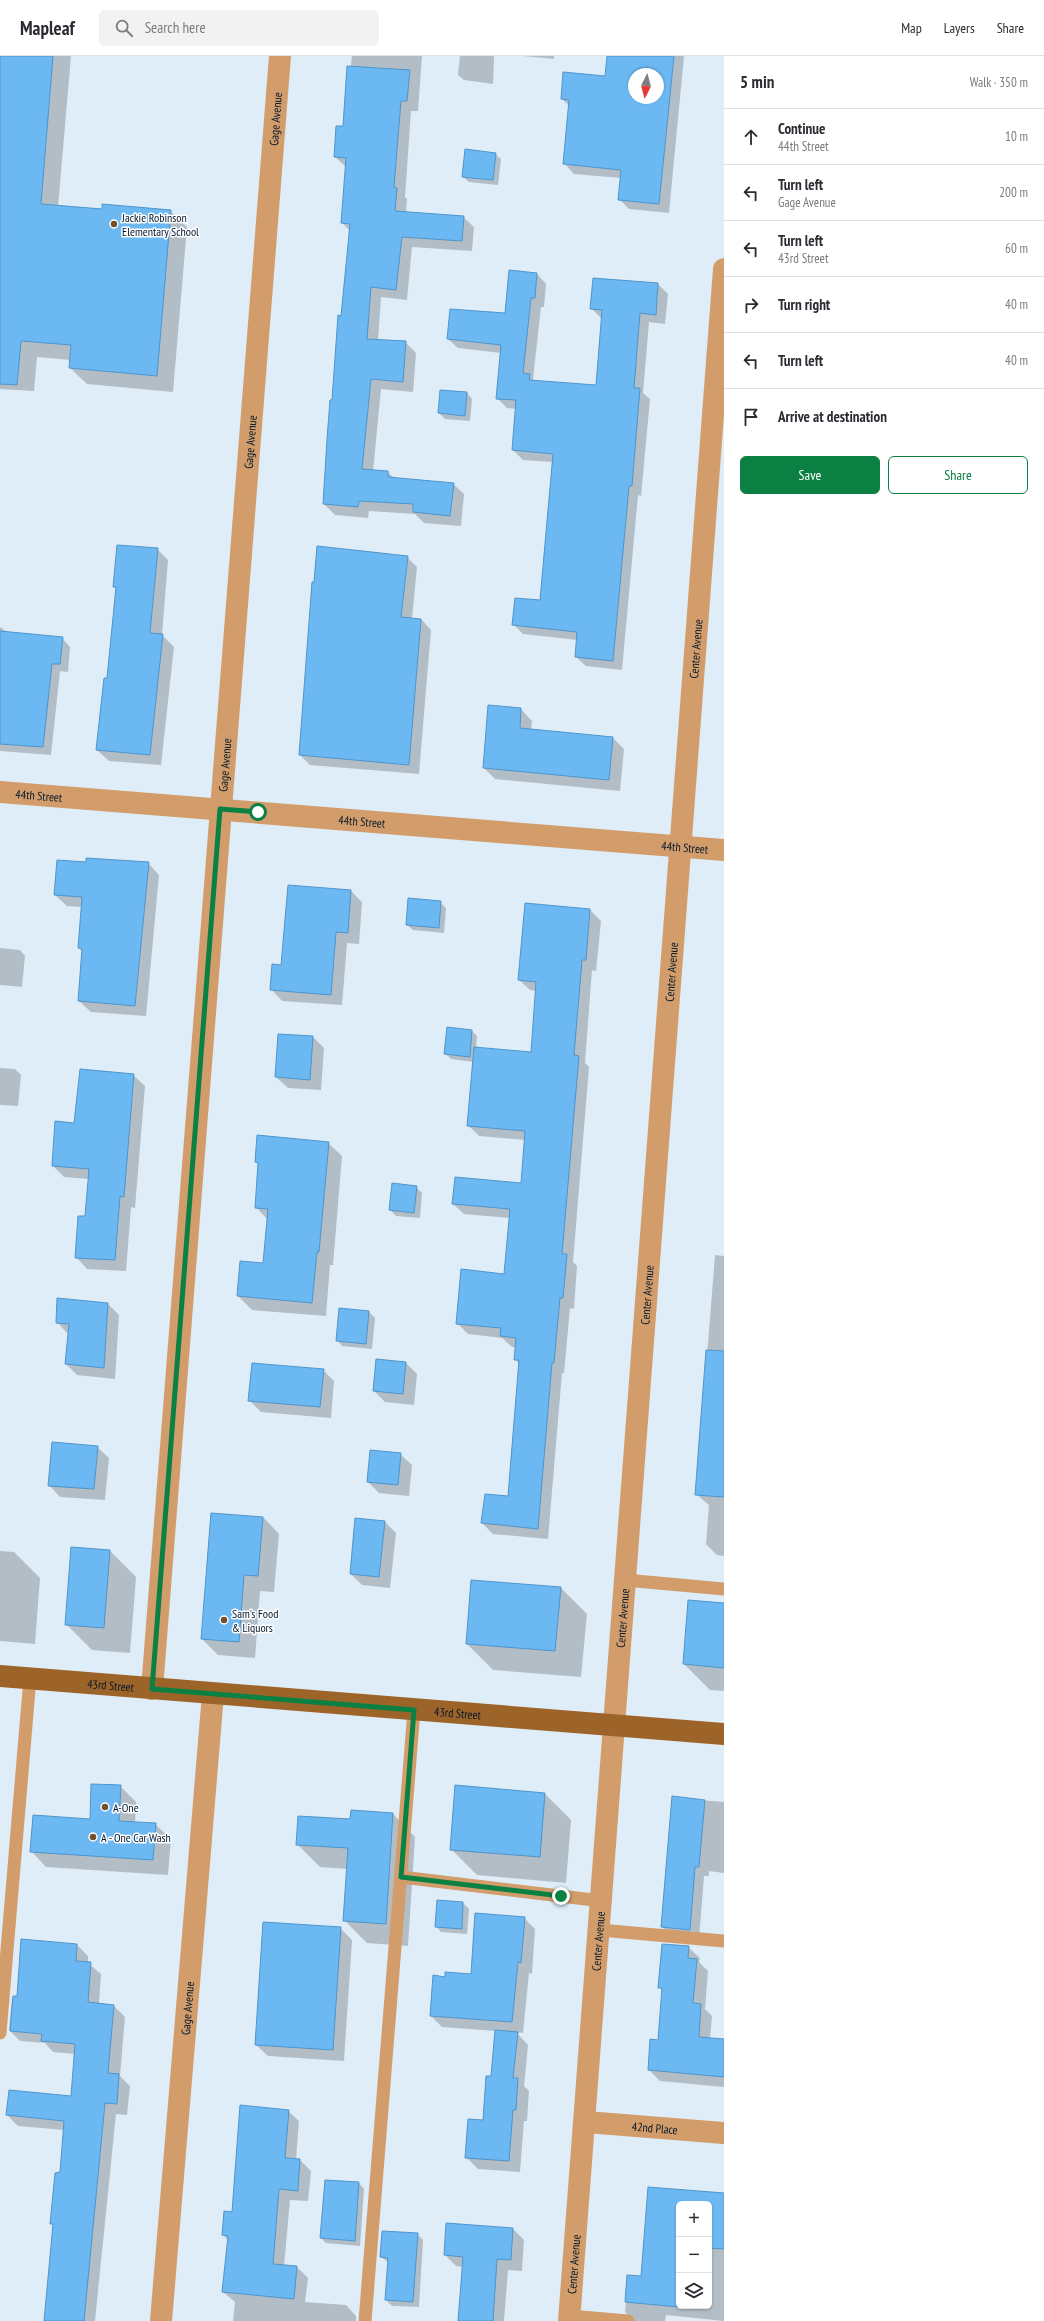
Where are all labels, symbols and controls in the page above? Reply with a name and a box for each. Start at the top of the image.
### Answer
search box [99,10,379,46]
text: Mapleaf [20,16,75,40]
icon: search [113,17,135,39]
text: Search here [145,18,206,37]
text: Map [901,19,922,37]
text: Layers [944,19,975,37]
text: Share [997,19,1024,37]
north arrow [628,68,664,104]
text: 5 min [740,71,774,93]
text: Walk · 350 m [970,74,1028,91]
street label: Gage Avenue [266,92,285,146]
text: Continue [778,119,825,138]
icon: ahead [740,126,762,148]
text: 10 m [1005,128,1028,145]
text: 44th Street [778,138,829,155]
text: Turn left [778,175,823,194]
icon: left [740,182,762,204]
text: 200 m [999,184,1028,201]
text: Gage Avenue [778,194,836,211]
place label: Jackie Robinson Elementary School [121,210,199,239]
marker: Jackie Robinson Elementary School [109,219,119,229]
text: Turn left [778,231,823,250]
icon: left [740,238,762,260]
text: 60 m [1005,240,1028,257]
text: 43rd Street [778,250,829,267]
icon: right [740,294,762,316]
text: Turn right [778,295,830,314]
text: 40 m [1005,296,1028,313]
icon: left [740,350,762,372]
text: Turn left [778,351,823,370]
text: 40 m [1005,352,1028,369]
icon: arrive [740,406,762,428]
text: Arrive at destination [778,407,887,426]
street label: Gage Avenue [240,415,259,469]
button: Save [740,456,880,494]
button: Share [888,456,1028,494]
street label: Center Avenue [686,618,705,679]
street label: Gage Avenue [215,738,234,792]
street label: 44th Street [15,786,64,805]
route start [249,803,267,821]
street label: 44th Street [338,812,386,830]
street label: 44th Street [661,838,709,856]
street label: Center Avenue [661,942,681,1002]
street label: Center Avenue [637,1265,656,1325]
street label: Center Avenue [612,1588,632,1648]
place label: Sam's Food & Liquors [232,1606,278,1635]
marker: Sam's Food & Liquors [219,1615,229,1625]
street label: 43rd Street [87,1676,135,1694]
street label: 43rd Street [434,1703,482,1722]
place label: A-One [113,1800,139,1815]
marker: A-One [100,1802,110,1812]
place label: A - One Car Wash [101,1830,171,1845]
marker: A - One Car Wash [88,1832,98,1842]
route end [552,1887,570,1905]
street label: Center Avenue [588,1911,607,1971]
street label: Gage Avenue [177,1981,197,2035]
street label: 42nd Place [631,2118,678,2137]
map controls [676,2201,712,2309]
button: + [676,2201,712,2237]
street label: Center Avenue [564,2234,583,2294]
button: − [676,2237,712,2273]
button: layers [676,2273,712,2309]

